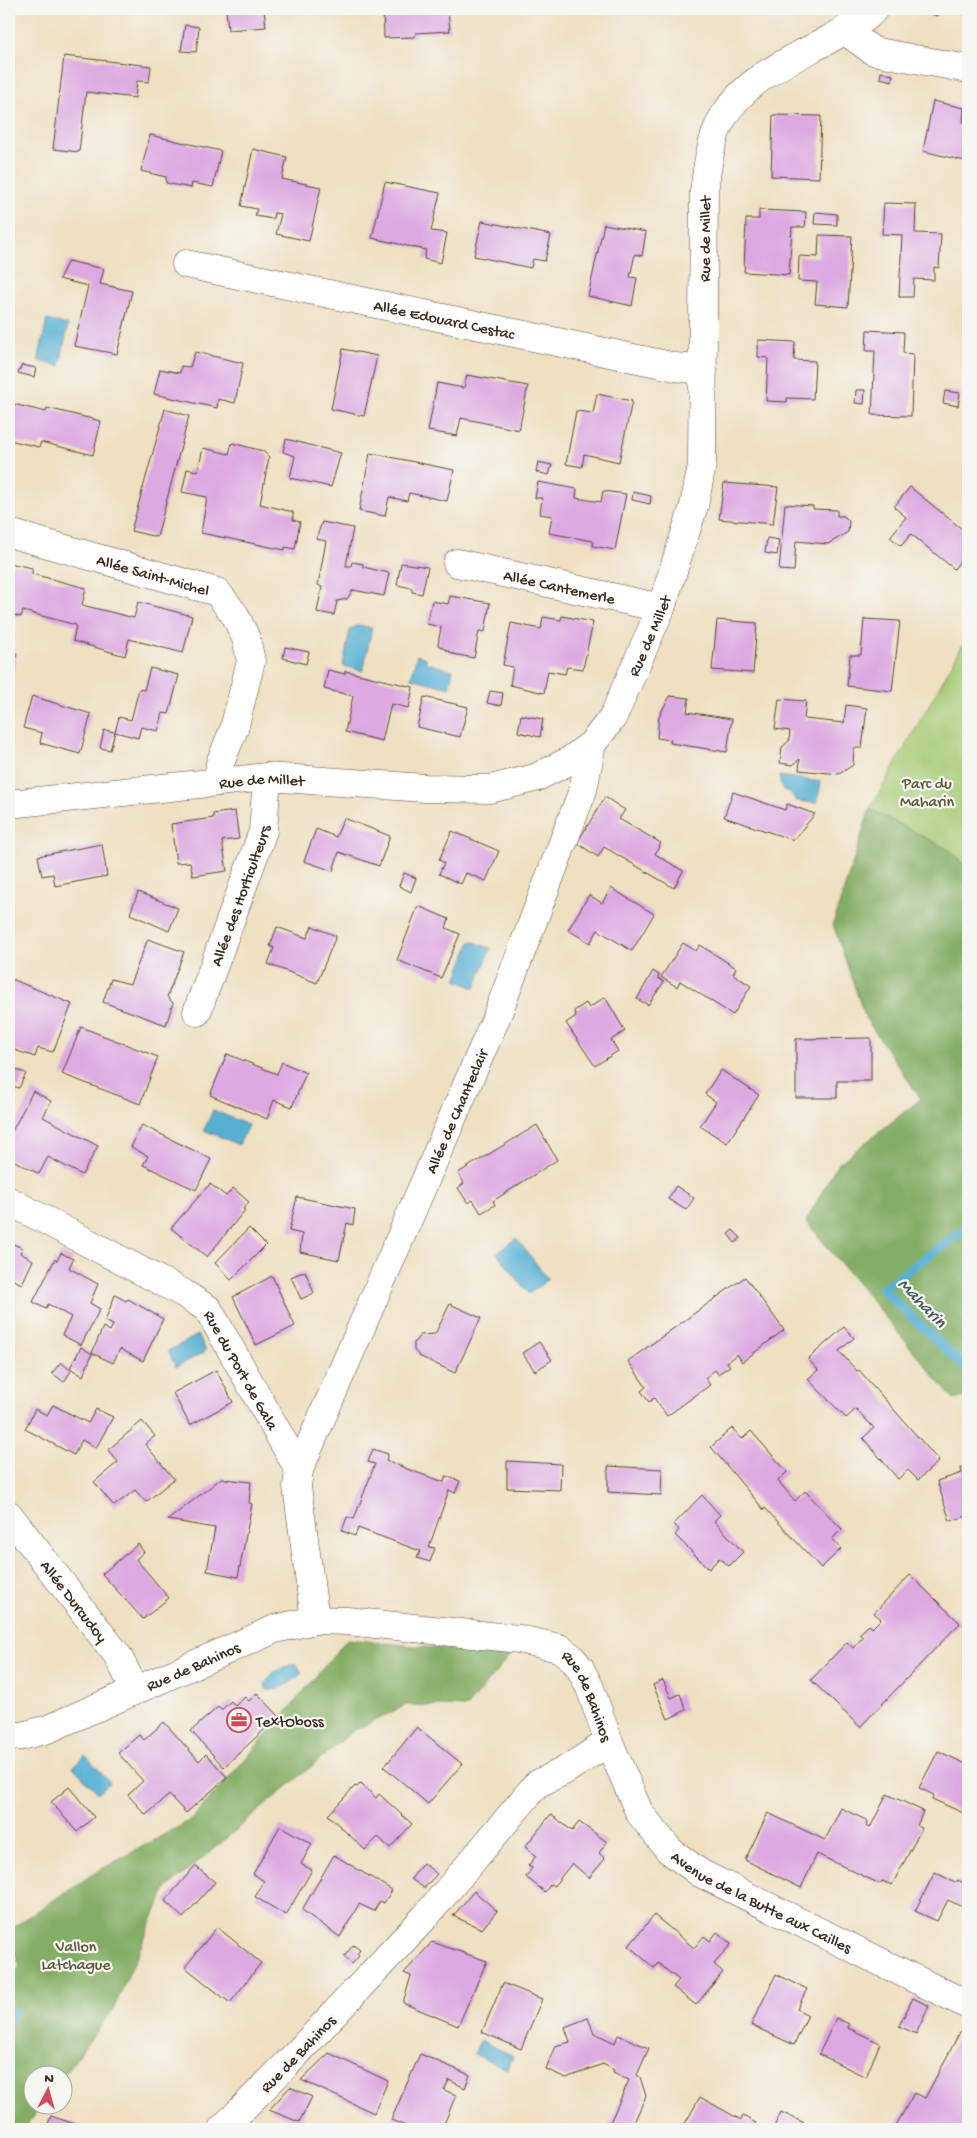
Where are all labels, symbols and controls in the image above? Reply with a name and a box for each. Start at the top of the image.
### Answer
street label: Rue de Millet [697,195,717,282]
street label: Allée Edouard Cestac [372,298,516,346]
street label: Allée Saint-Michel [94,552,211,602]
street label: Allée Cantemerle [501,567,617,611]
street label: Rue de Millet [626,593,678,680]
street label: Rue de Millet [218,771,306,795]
park label: Parc du Maharin [900,776,954,813]
street label: Allée des Horticulteurs [209,824,276,969]
street label: Allée de Chanteclair [423,1046,495,1177]
water label: Maharin [892,1275,950,1333]
street label: Rue du Port de Gala [198,1308,281,1435]
street label: Allée Durcudoy [35,1558,110,1648]
street label: Rue de Bahinos [144,1639,245,1697]
street label: Rue de Bahinos [557,1647,615,1746]
office icon: TextOboss [226,1707,252,1733]
place label: TextOboss [255,1714,325,1733]
street label: Avenue de la Butte aux Cailles [666,1849,855,1960]
park label: Vallon Latchague [41,1939,111,1976]
street label: Rue de Bahinos [258,2012,342,2098]
north arrow [22,2066,72,2116]
text: N [44,2071,55,2088]

